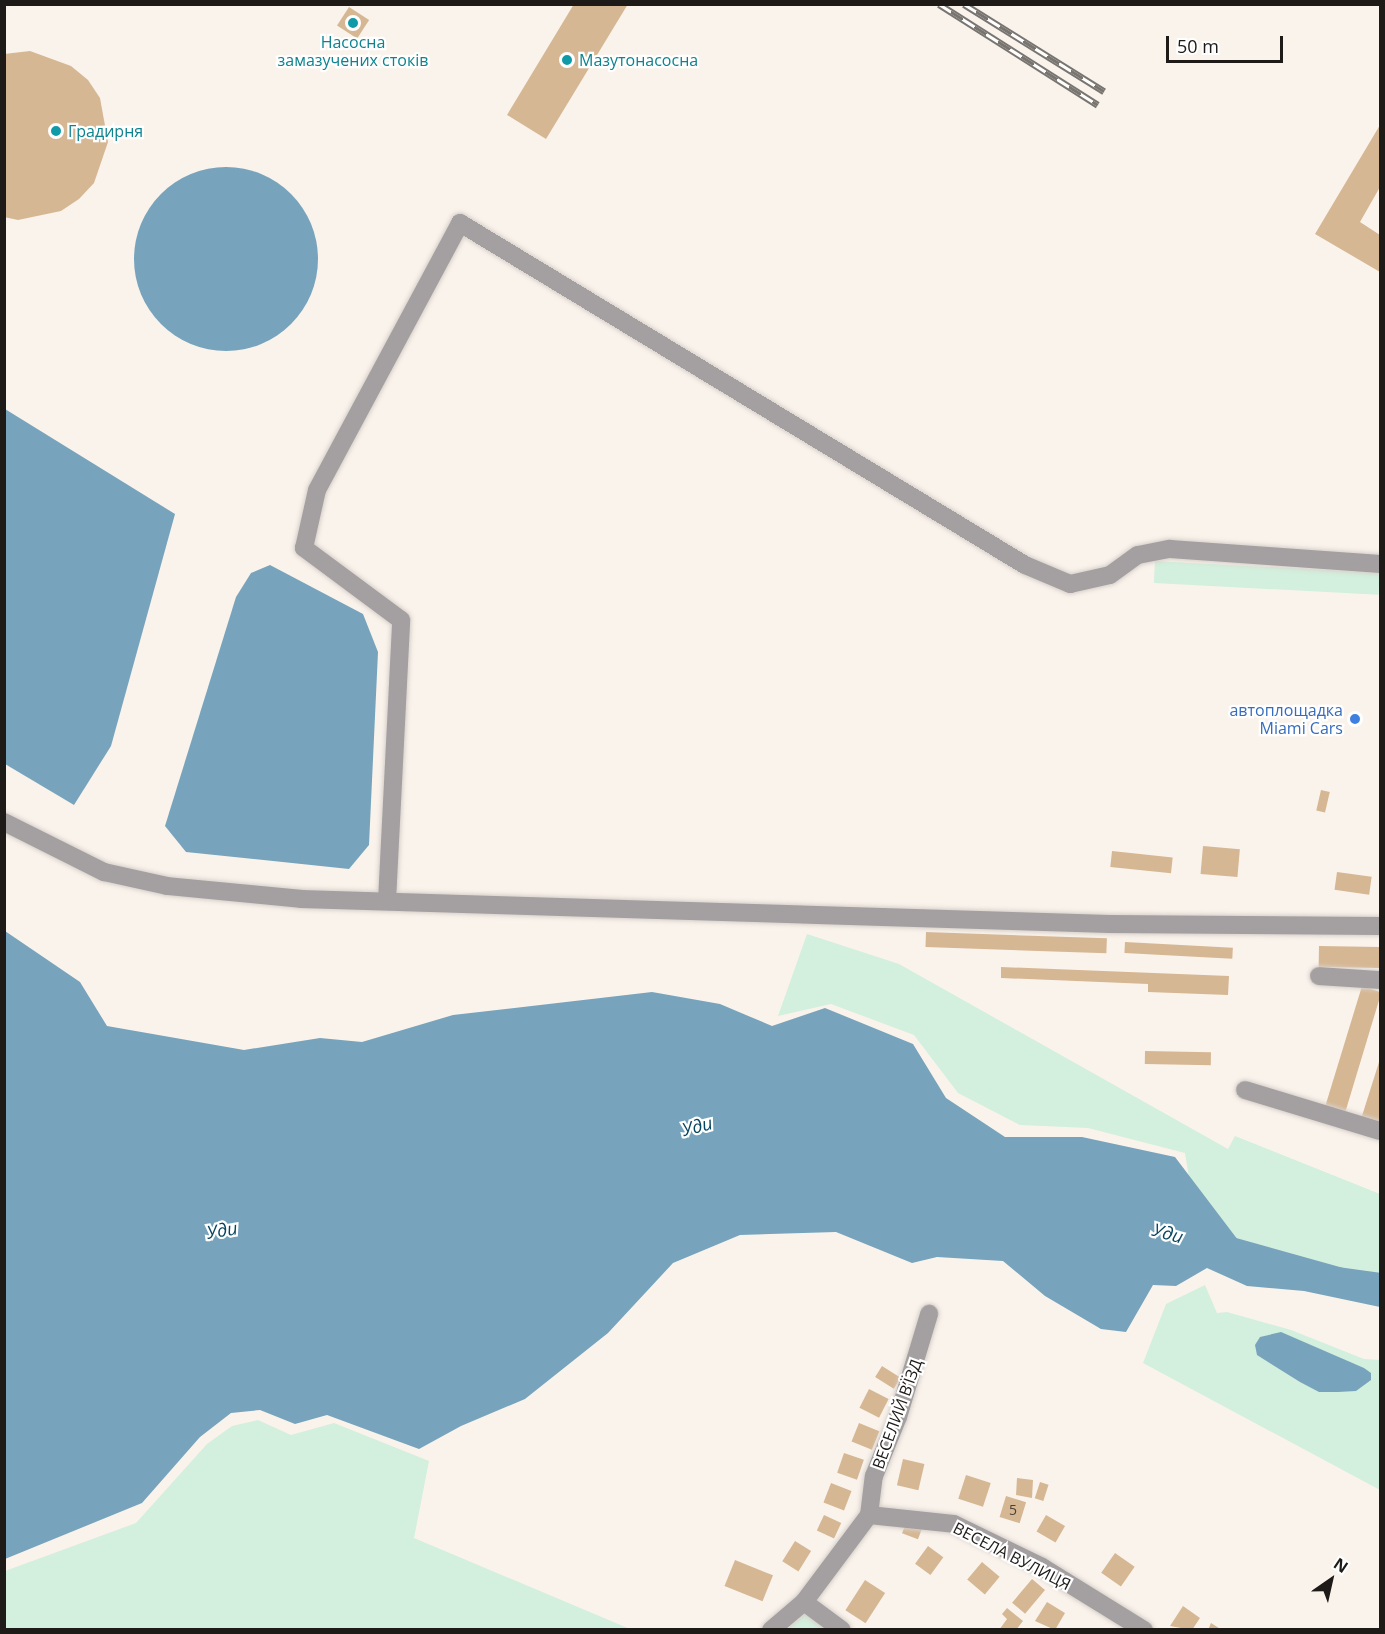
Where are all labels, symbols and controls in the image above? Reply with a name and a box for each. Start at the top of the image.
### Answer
marker: Насосна замазучених стоків [346,16,360,30]
scale bar [1169,24,1286,62]
place label: Насосна замазучених стоків [278,32,428,70]
text: 50 m [1177,34,1219,58]
place label: Мазутонасосна [579,50,698,70]
marker: Мазутонасосна [560,53,574,67]
place label: Градирня [68,121,143,141]
marker: Градирня [49,124,63,138]
place label: автоплощадка Miami Cars [1229,700,1343,738]
marker: автоплощадка Miami Cars [1348,712,1362,726]
water label: Уди [679,1112,715,1140]
water label: Уди [205,1217,239,1243]
water label: Уди [1150,1218,1186,1248]
street label: ВЕСЕЛИЙ В’ЇЗД [868,1356,926,1472]
house number: 5 [1009,1502,1017,1518]
street label: ВЕСЕЛА ВУЛИЦЯ [950,1518,1074,1594]
north arrow [1301,1550,1361,1610]
text: N [1330,1552,1353,1578]

